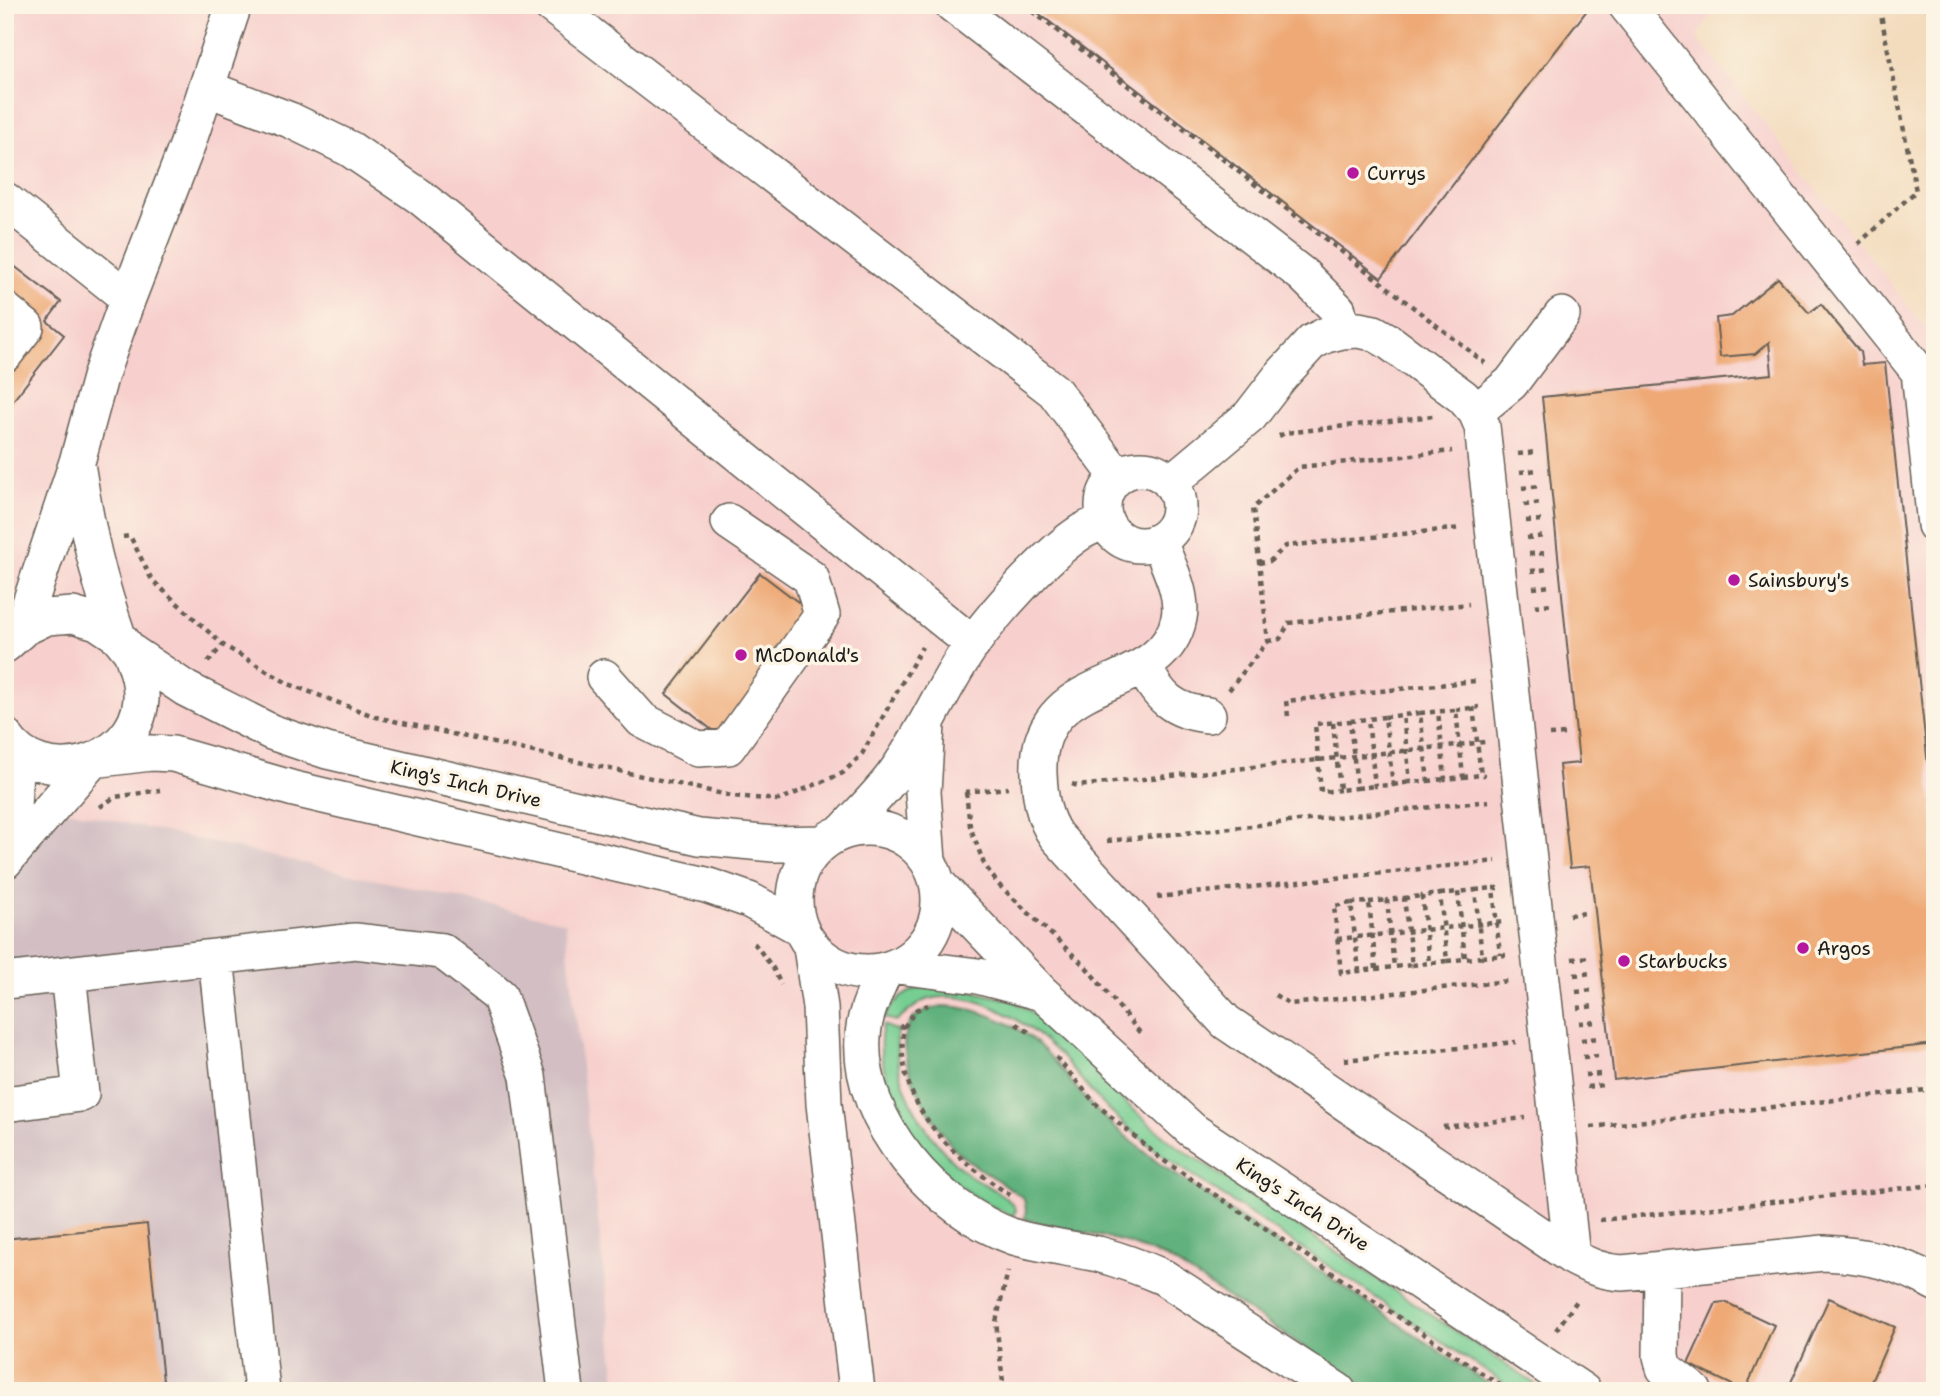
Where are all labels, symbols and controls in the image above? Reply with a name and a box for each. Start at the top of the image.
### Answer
place label: Currys [1367,161,1426,186]
marker: Currys [1345,165,1361,181]
place label: Sainsbury's [1748,568,1850,593]
marker: Sainsbury's [1726,572,1742,588]
place label: McDonald's [755,643,859,668]
marker: McDonald's [733,647,749,663]
street label: King's Inch Drive [388,754,544,813]
place label: Argos [1817,936,1871,961]
marker: Argos [1795,940,1811,956]
place label: Starbucks [1638,949,1728,974]
marker: Starbucks [1616,953,1632,969]
street label: King's Inch Drive [1231,1152,1374,1257]

